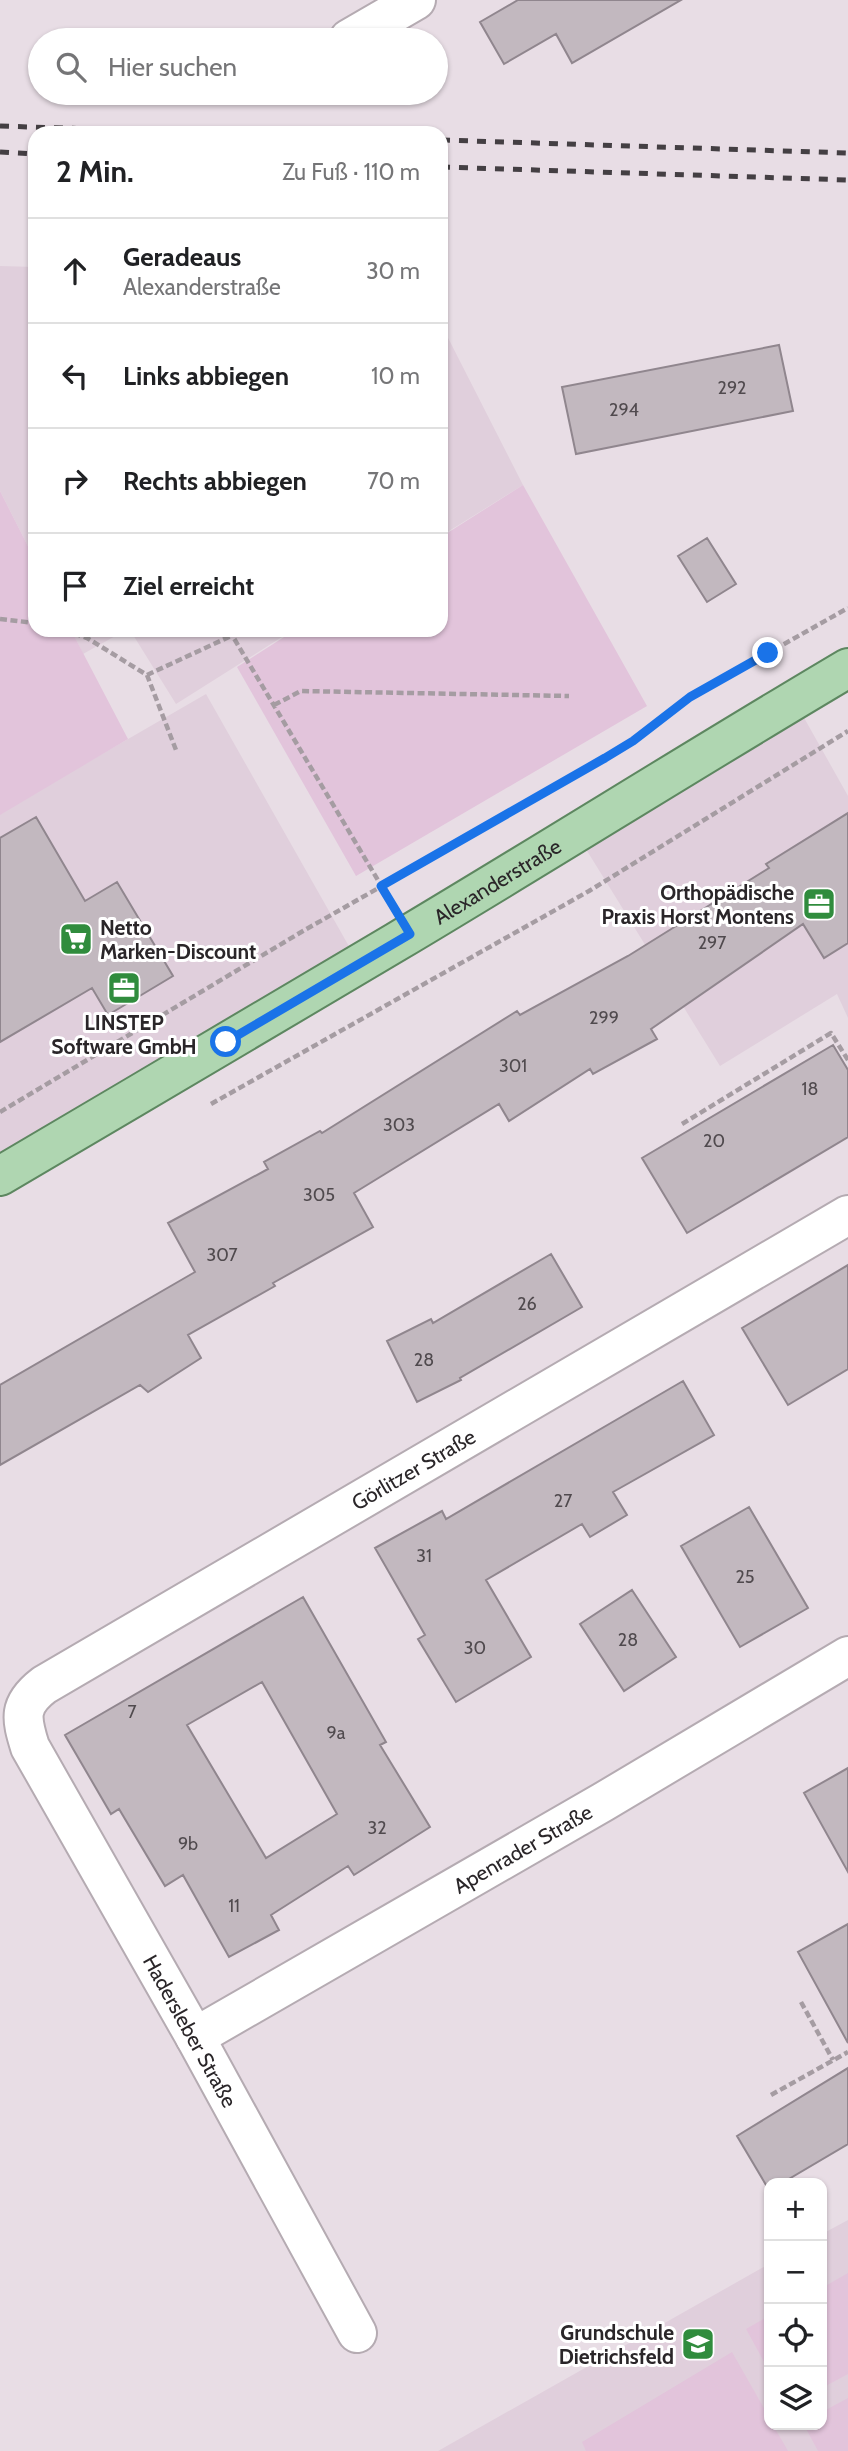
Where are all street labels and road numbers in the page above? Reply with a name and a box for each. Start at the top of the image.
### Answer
street label: Alexanderstraße [429,833,565,929]
street label: Görlitzer Straße [347,1423,480,1515]
street label: Apenrader Straße [449,1798,597,1898]
street label: Hadersleber Straße [138,1951,242,2112]

